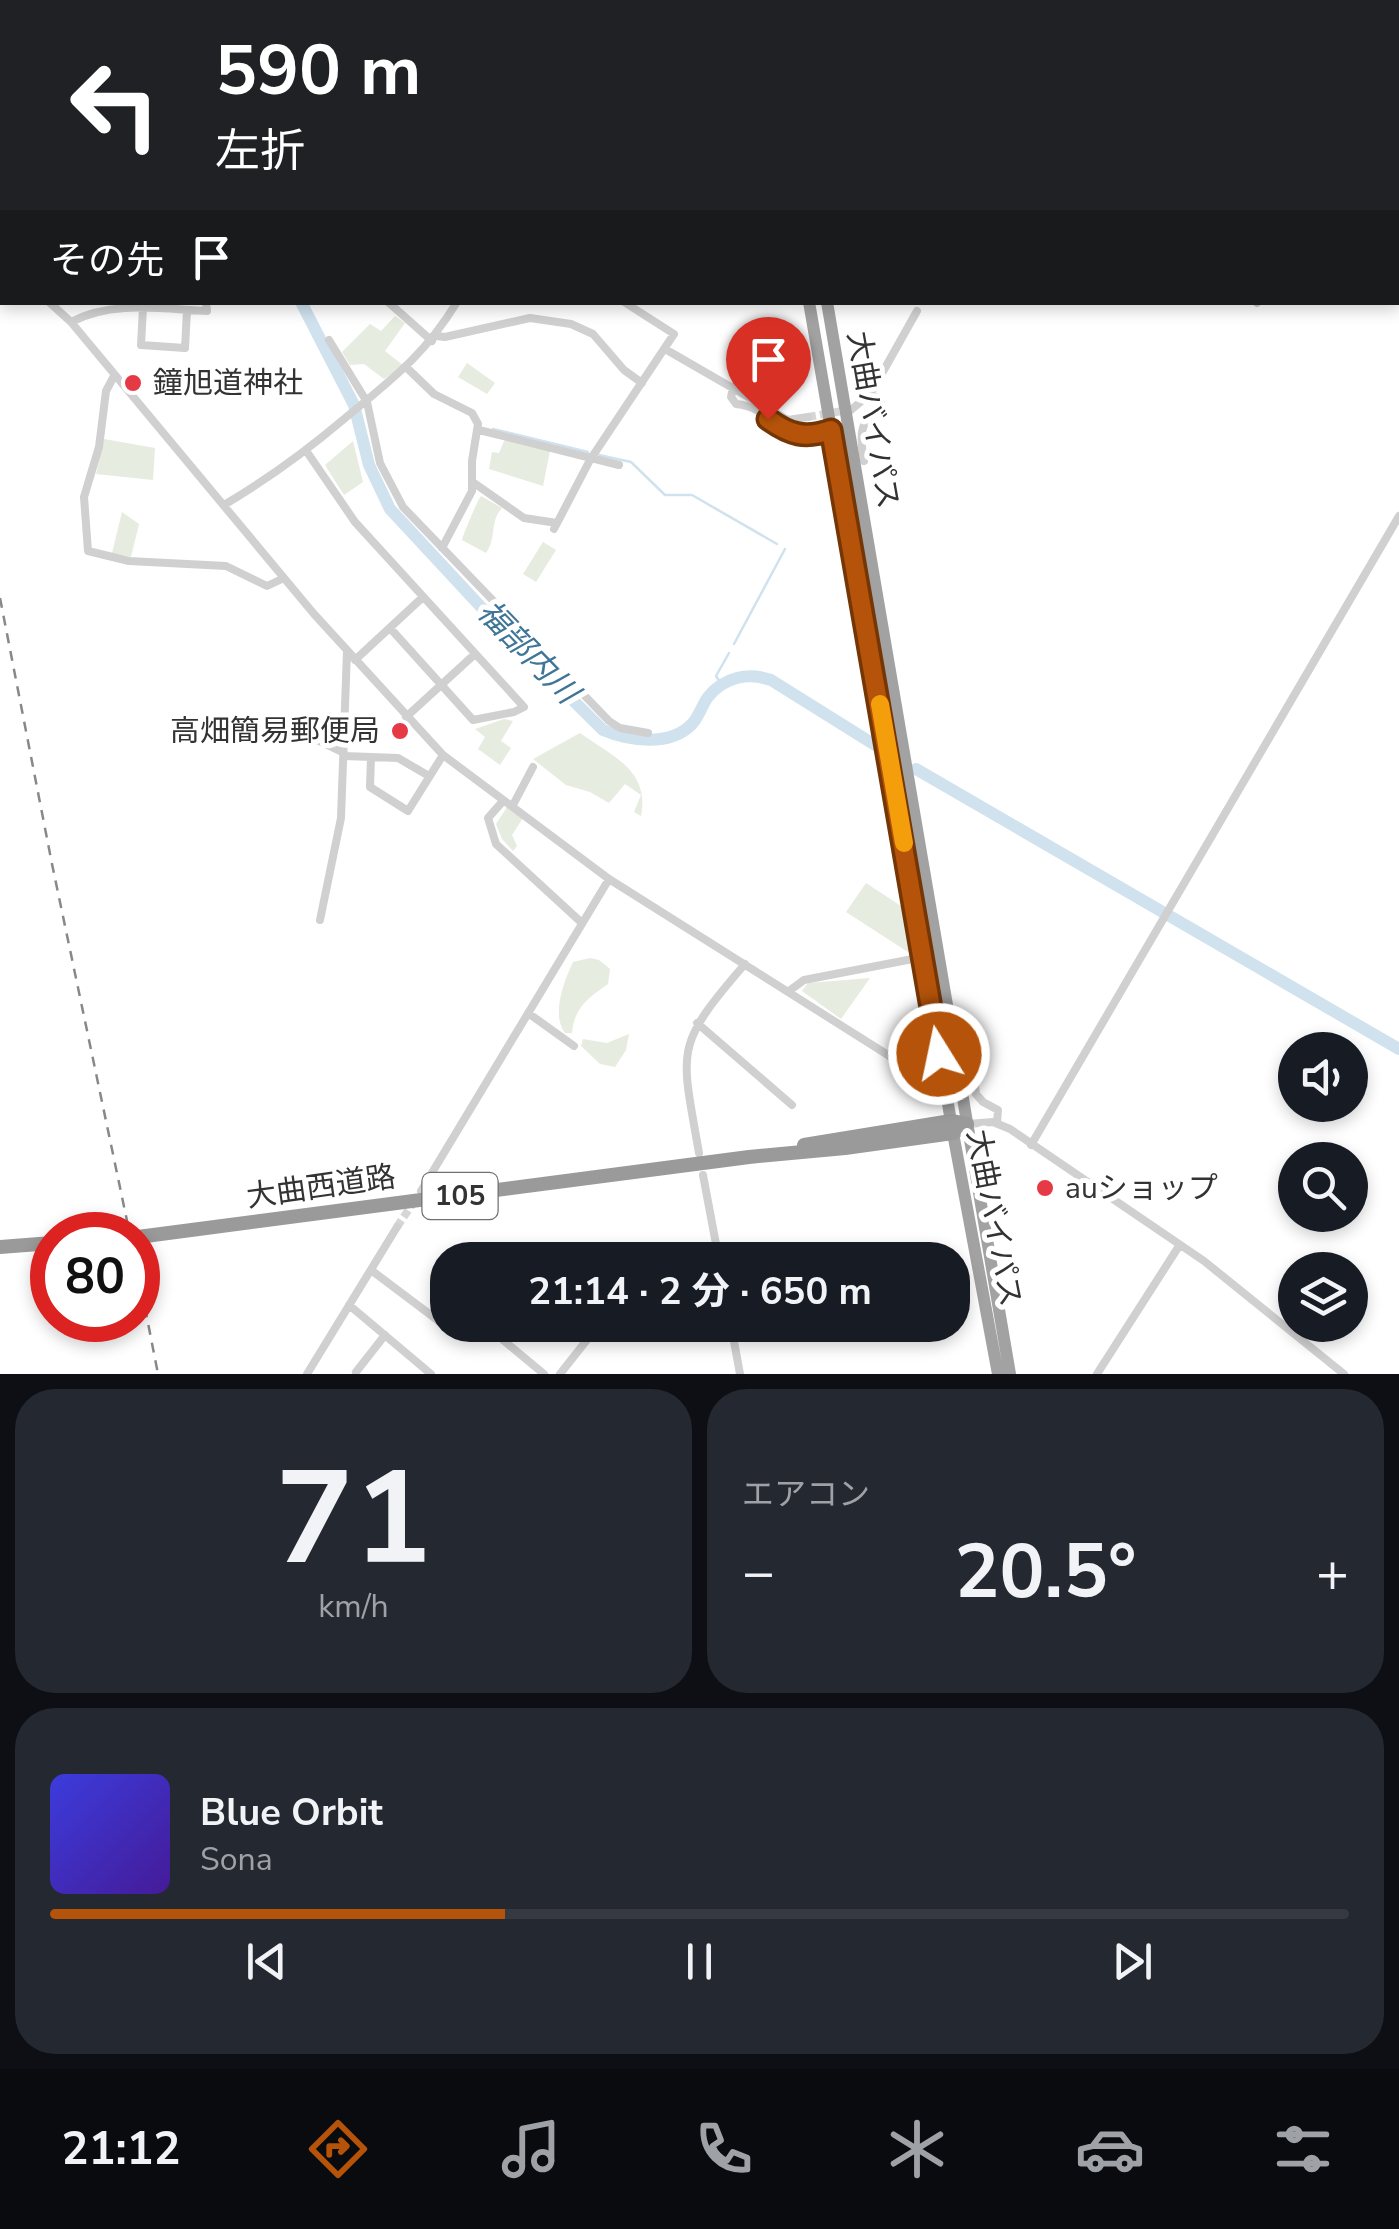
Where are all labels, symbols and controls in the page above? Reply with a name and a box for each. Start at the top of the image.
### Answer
text: 590 m [215,23,421,119]
icon: left [50,40,180,170]
text: 左折 [215,121,305,182]
icon: arrive [184,230,239,285]
text: その先 [50,235,164,286]
pin [726,317,811,420]
street label: 大曲バイパス [837,328,909,512]
icon: arrive [741,332,796,387]
place label: 鐘旭道神社 [153,363,303,404]
marker: 鐘旭道神社 [122,372,144,394]
water label: 福部内川 [468,591,590,715]
place label: 高畑簡易郵便局 [170,711,380,752]
marker: 高畑簡易郵便局 [389,720,411,742]
position arrow [887,1002,991,1106]
map controls [1278,1032,1368,1342]
button: sound [1278,1032,1368,1122]
street label: 大曲バイパス [957,1126,1031,1310]
button: search [1278,1142,1368,1232]
street label: 大曲西道路 [244,1156,398,1218]
place label: auショップ [1065,1168,1218,1209]
road number: 105 [422,1173,498,1219]
marker: auショップ [1034,1177,1056,1199]
speed limit sign: 80 [30,1212,160,1342]
button: layers [1278,1252,1368,1342]
text: 21:14 · 2 分 · 650 m [528,1266,872,1317]
text: 71 [275,1431,432,1608]
text: エアコン [742,1473,870,1516]
text: 20.5° [954,1521,1137,1623]
text: − [742,1535,775,1610]
text: + [1316,1535,1349,1610]
text: km/h [318,1585,389,1628]
text: Blue Orbit [200,1787,383,1838]
text: Sona [200,1838,273,1881]
icon: previous [239,1934,294,1989]
icon: pause [672,1934,727,1989]
icon: next [1105,1934,1160,1989]
icon: directions [303,2114,373,2184]
icon: music [496,2114,566,2184]
icon: phone [689,2114,759,2184]
icon: climate [882,2114,952,2184]
icon: car [1075,2114,1145,2184]
icon: filters [1268,2114,1338,2184]
text: 21:12 [61,2119,181,2180]

